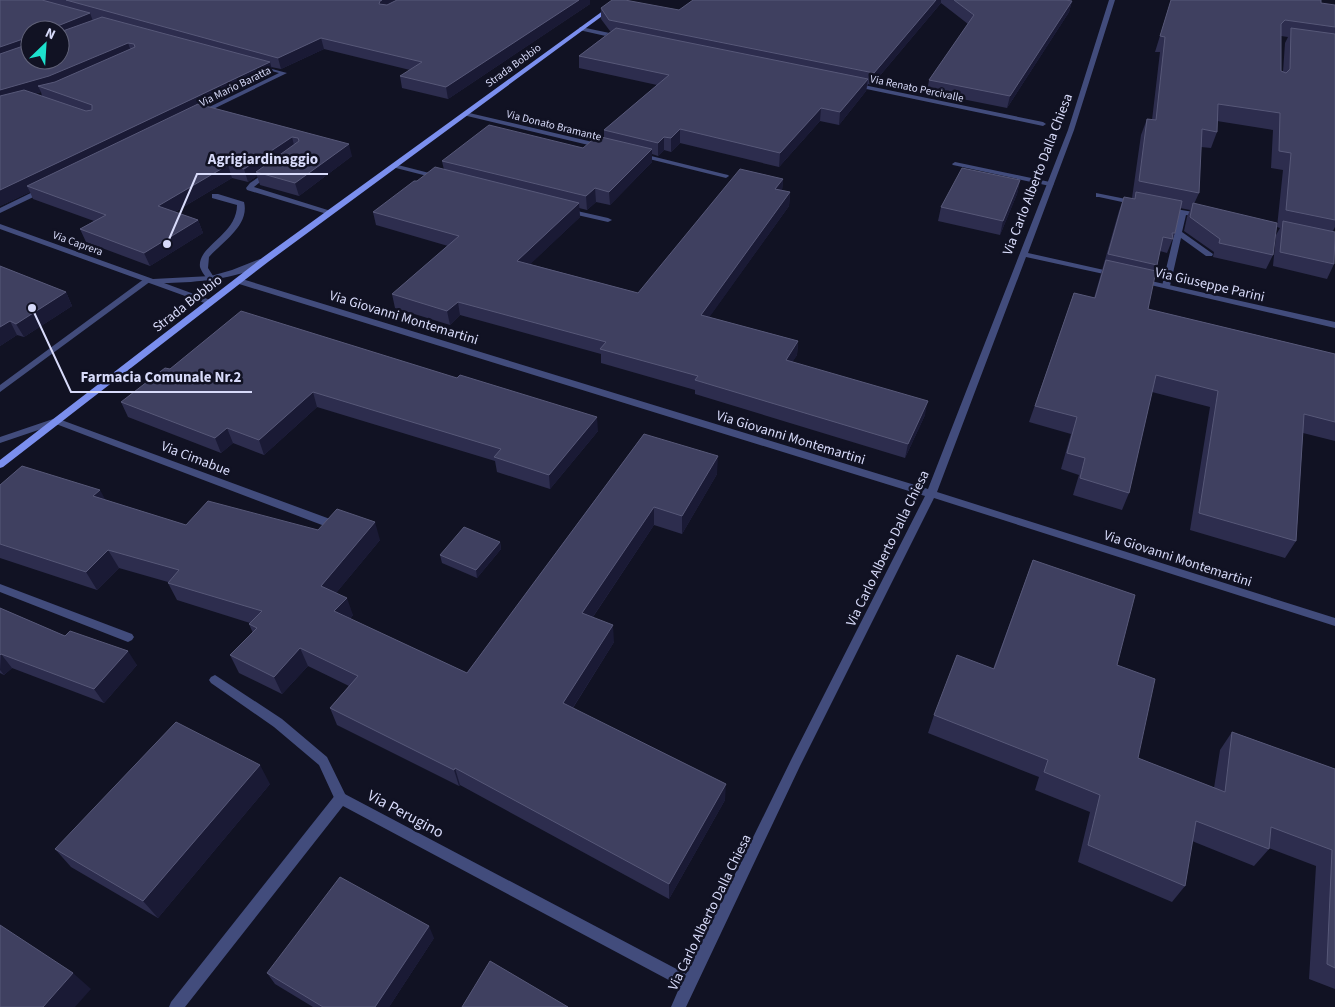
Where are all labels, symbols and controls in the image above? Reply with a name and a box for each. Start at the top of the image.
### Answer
north arrow [20,20,70,70]
text: N [42,23,59,45]
street label: Strada Bobbio [482,40,544,91]
street label: Via Mario Baratta [197,63,273,110]
street label: Via Renato Percivalle [869,71,966,106]
street label: Via Carlo Alberto Dalla Chiesa [998,91,1078,258]
street label: Via Donato Bramante [505,106,603,145]
callout: Agrigiardinaggio [197,144,328,174]
text: Agrigiardinaggio [207,149,318,170]
street label: Via Caprera [51,227,105,259]
street label: Via Giuseppe Parini [1153,263,1267,307]
street label: Strada Bobbio [149,270,227,337]
street label: Via Giovanni Montemartini [327,286,481,350]
callout: Farmacia Comunale Nr.2 [71,362,252,392]
text: Farmacia Comunale Nr.2 [80,367,242,388]
street label: Via Giovanni Montemartini [714,406,868,470]
street label: Via Cimabue [158,437,233,481]
street label: Via Carlo Alberto Dalla Chiesa [841,467,935,630]
street label: Via Giovanni Montemartini [1101,526,1254,592]
street label: Via Perugino [363,785,448,843]
street label: Via Carlo Alberto Dalla Chiesa [663,831,757,994]

